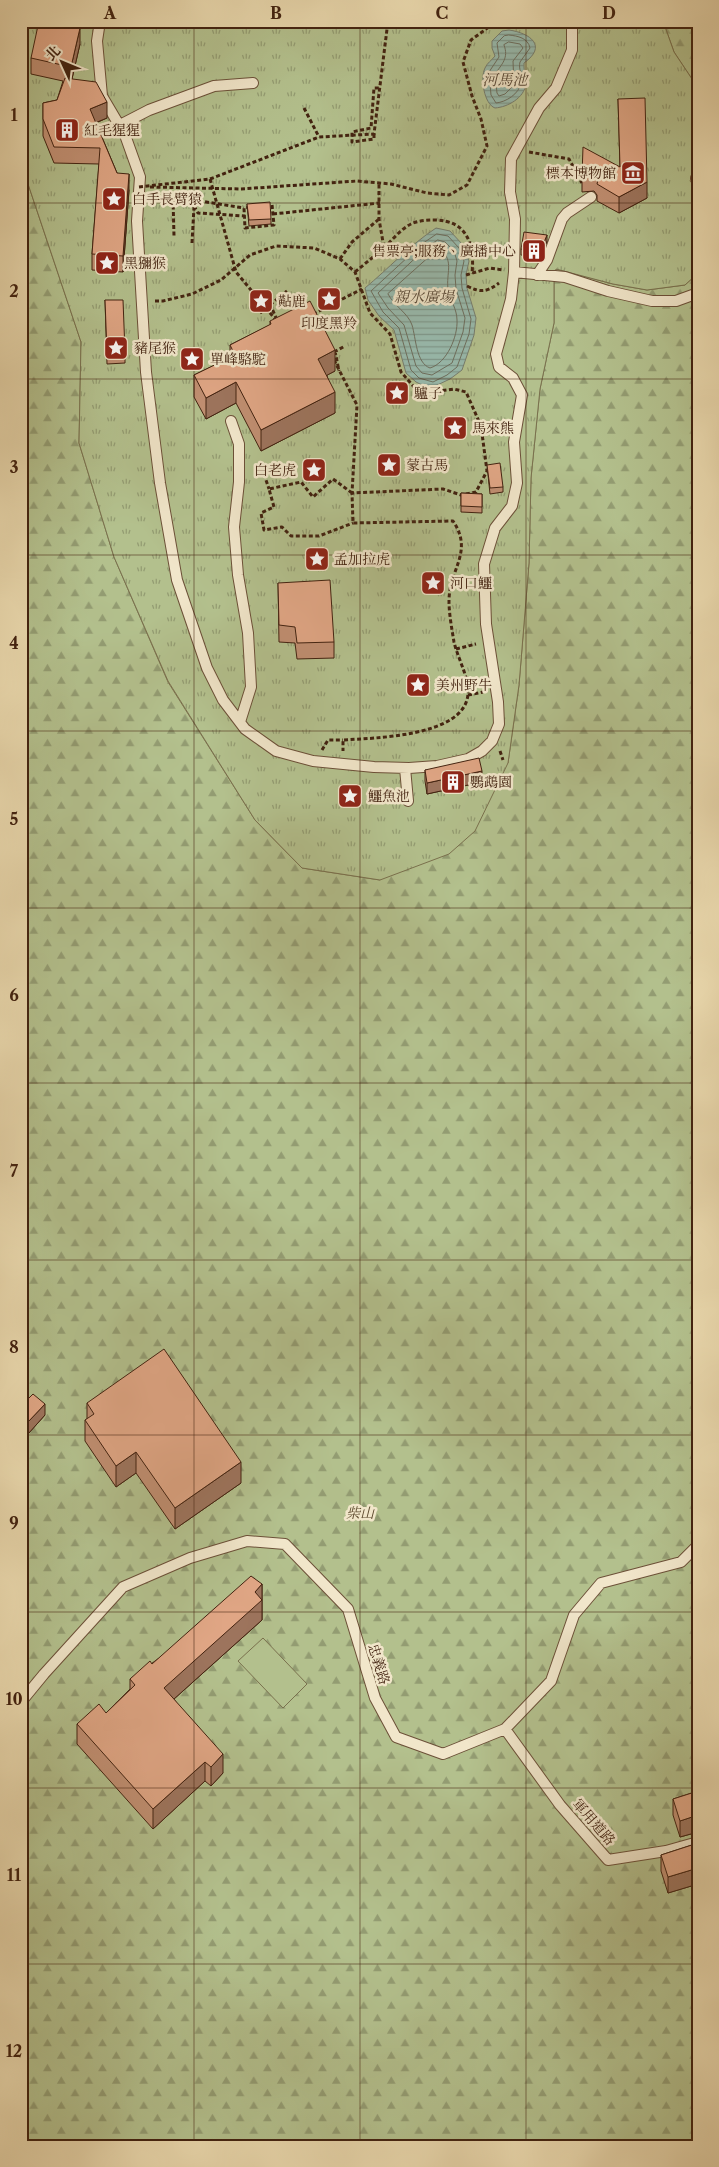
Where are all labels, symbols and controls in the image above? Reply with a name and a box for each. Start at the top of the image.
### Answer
text: A [103,3,117,23]
text: B [270,3,282,23]
text: C [436,3,448,23]
text: D [602,3,616,23]
north arrow [38,38,88,88]
text: 北 [41,42,64,64]
water label: 河馬池 [482,70,529,89]
text: 1 [10,105,18,125]
building icon: 紅毛猩猩 [54,117,80,143]
place label: 紅毛猩猩 [84,121,140,139]
museum icon: 標本博物館 [620,160,646,186]
place label: 標本博物館 [546,164,616,182]
place icon: 白手長臂猿 [101,186,127,212]
place label: 白手長臂猿 [132,190,202,208]
building icon: 售票亭;服務、廣播中心 [521,238,547,264]
place label: 售票亭;服務、廣播中心 [372,242,516,260]
place icon: 黑獼猴 [94,250,120,276]
place label: 黑獼猴 [124,254,166,272]
text: 2 [9,281,19,301]
place icon: 印度黑羚 [316,286,342,312]
water label: 親水廣場 [394,287,456,306]
place icon: 黇鹿 [248,288,274,314]
place label: 黇鹿 [278,292,306,310]
place label: 印度黑羚 [301,314,357,332]
place icon: 豬尾猴 [103,335,129,361]
place label: 豬尾猴 [134,339,176,357]
place icon: 單峰駱駝 [179,346,205,372]
place label: 單峰駱駝 [210,350,266,368]
place icon: 驢子 [384,380,410,406]
place label: 驢子 [414,384,442,402]
place icon: 馬來熊 [442,415,468,441]
place label: 馬來熊 [472,419,514,437]
place icon: 蒙古馬 [376,452,402,478]
place label: 蒙古馬 [406,456,448,474]
text: 3 [9,457,19,477]
place icon: 白老虎 [301,457,327,483]
place label: 白老虎 [254,461,296,479]
place icon: 孟加拉虎 [304,546,330,572]
place label: 孟加拉虎 [334,550,390,568]
place icon: 河口鱷 [420,570,446,596]
place label: 河口鱷 [450,574,492,592]
text: 4 [9,633,19,653]
place icon: 美州野牛 [405,672,431,698]
place label: 美州野牛 [436,676,492,694]
building icon: 鸚鵡園 [440,769,466,795]
place label: 鸚鵡園 [470,773,512,791]
place icon: 鱷魚池 [337,783,363,809]
place label: 鱷魚池 [368,787,410,805]
text: 5 [10,809,19,829]
text: 6 [9,985,19,1005]
text: 7 [10,1161,19,1181]
text: 8 [9,1337,19,1357]
park label: 柴山 [346,1504,375,1522]
text: 9 [9,1513,19,1533]
street label: 忠義路 [364,1641,394,1687]
text: 10 [5,1689,23,1709]
street label: 軍用道路 [569,1795,619,1849]
text: 11 [7,1865,22,1885]
text: 12 [6,2041,22,2061]

